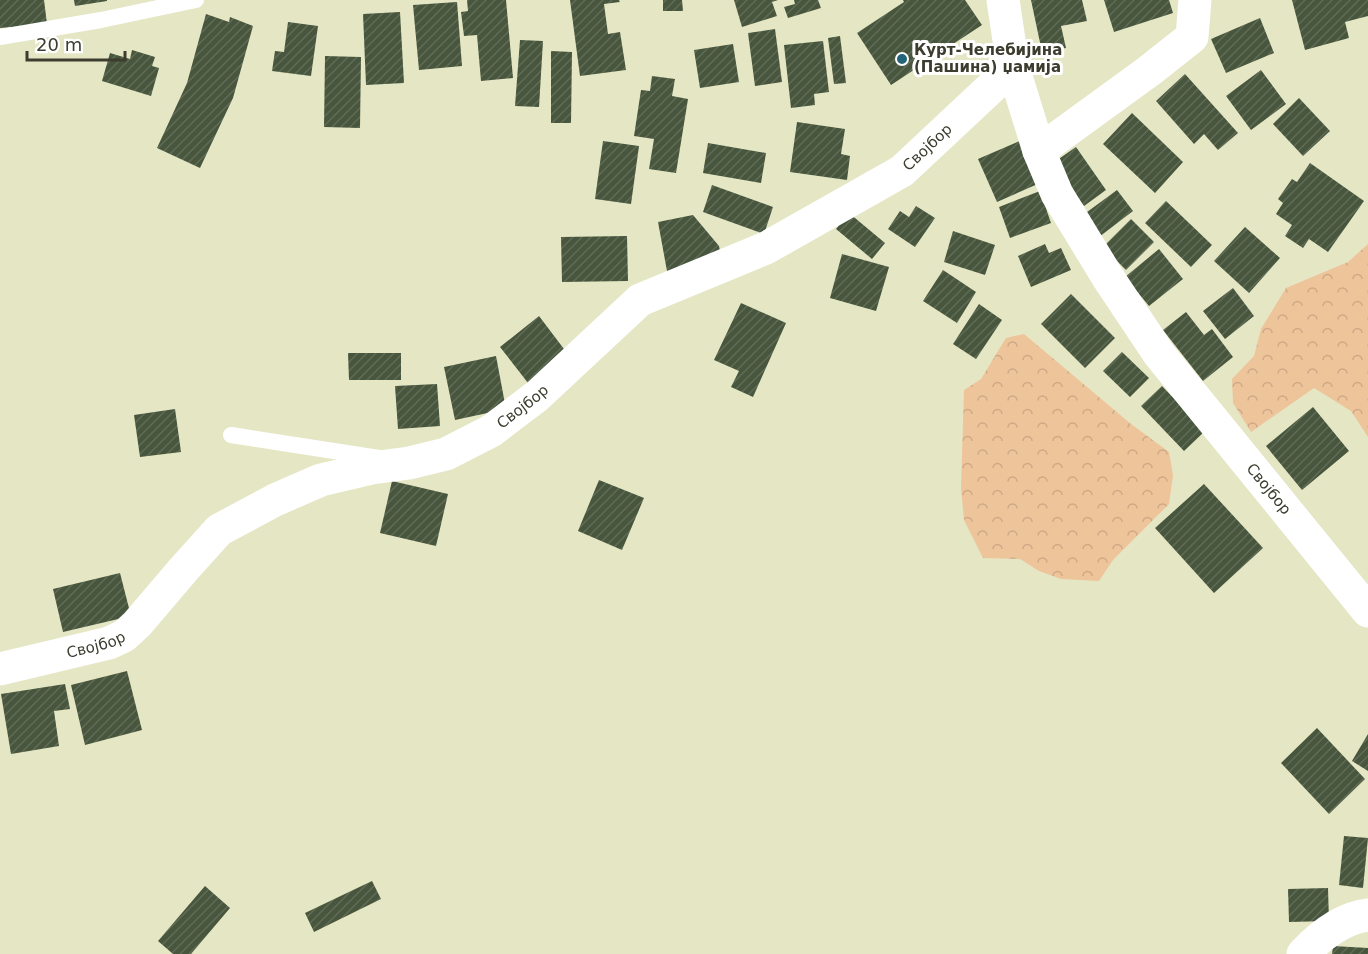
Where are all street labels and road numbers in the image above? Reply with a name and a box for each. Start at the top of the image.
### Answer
street label: Својбор [899,120,956,175]
street label: Својбор [493,381,552,432]
street label: Својбор [1243,460,1295,518]
street label: Својбор [65,628,128,662]

